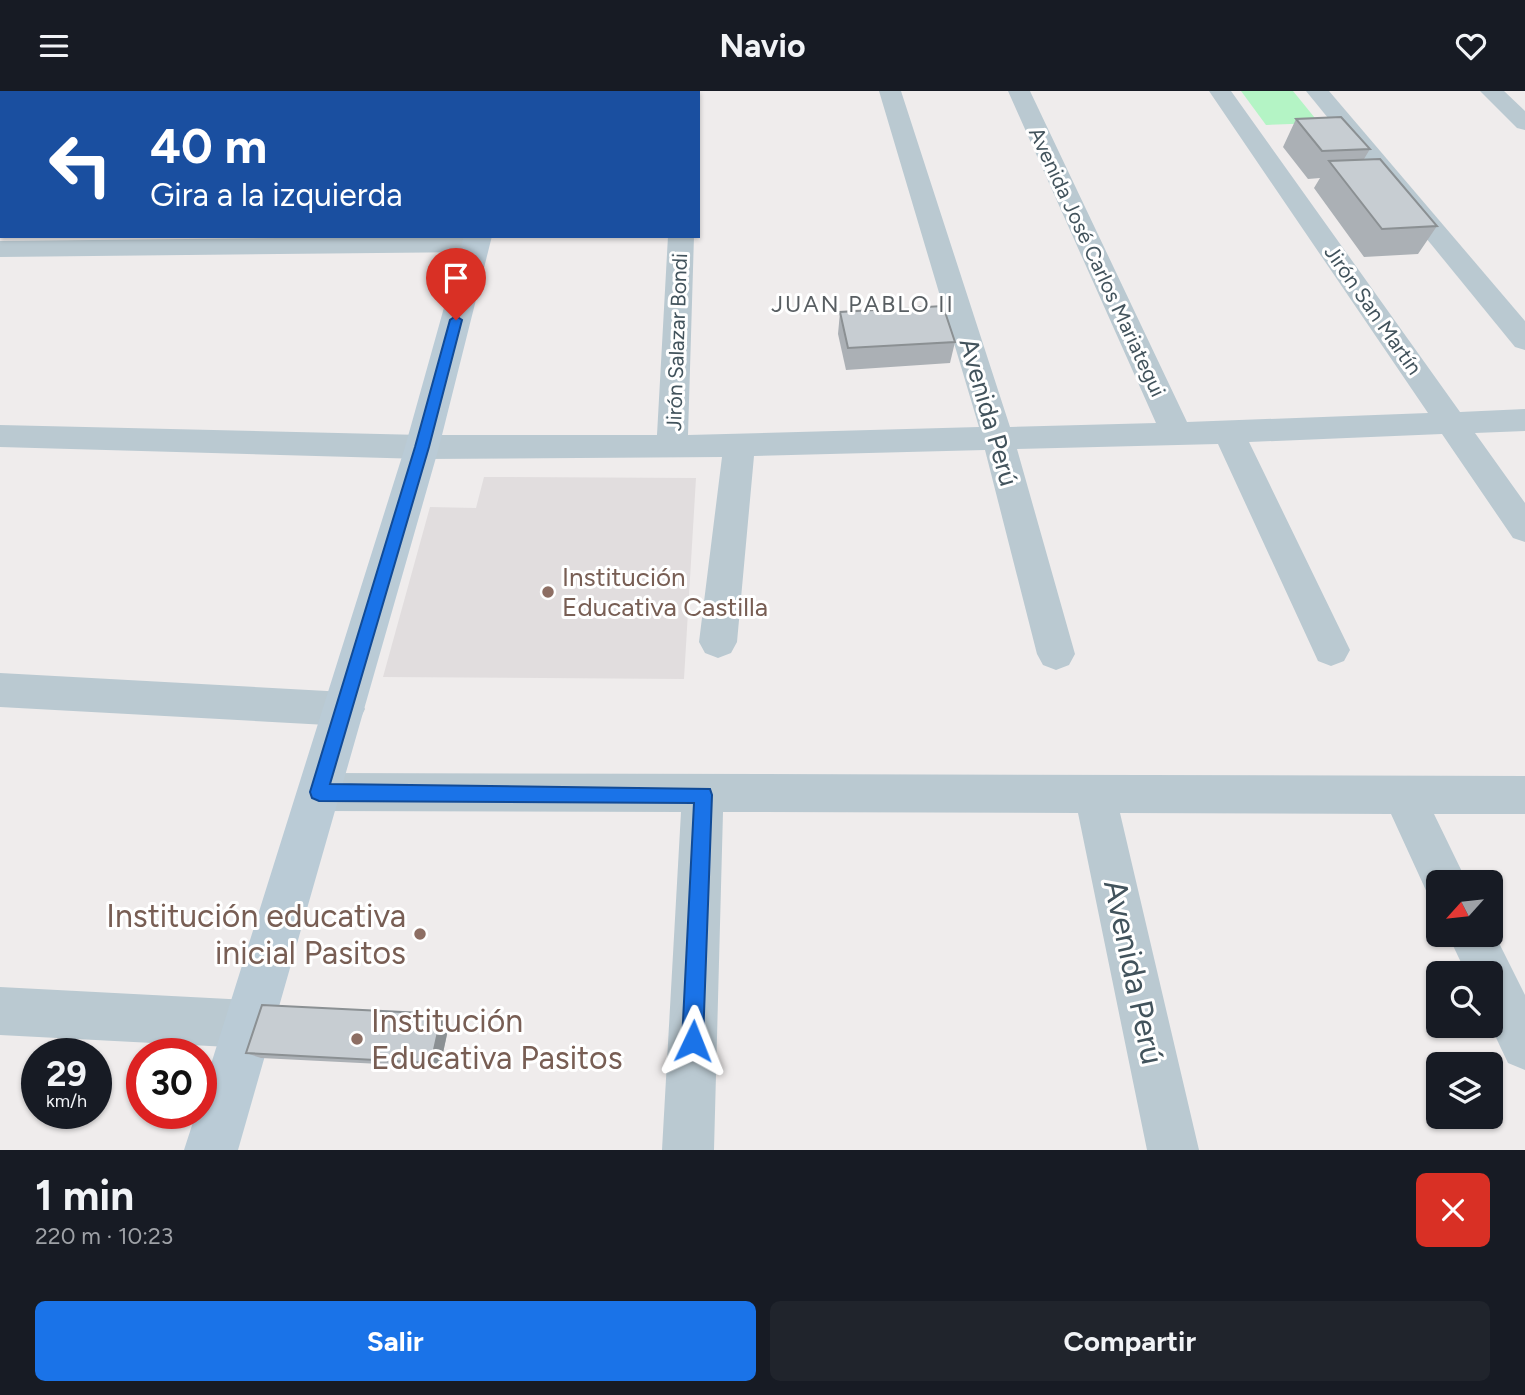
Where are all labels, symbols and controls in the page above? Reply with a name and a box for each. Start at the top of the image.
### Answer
icon: menu [35,27,73,65]
text: Navio [719,27,806,65]
icon: heart [1452,27,1490,65]
text: 40 m [150,116,267,175]
icon: left [35,119,126,210]
street label: Avenida José Carlos Mariategui [1024,123,1171,401]
text: Gira a la izquierda [150,176,403,214]
street label: Jirón San Martín [1319,240,1427,379]
pin [426,248,486,320]
street label: Jirón Salazar Bondi [661,253,692,431]
icon: arrive [437,259,475,297]
district label: JUAN PABLO II [771,290,955,318]
street label: Avenida Perú [953,334,1025,490]
place label: Institución Educativa Castilla [562,561,768,623]
marker: Institución Educativa Castilla [540,584,556,600]
north arrow [1426,870,1503,947]
map controls [1426,870,1503,1129]
street label: Avenida Perú [1096,876,1172,1068]
place label: Institución educativa inicial Pasitos [106,897,406,972]
marker: Institución educativa inicial Pasitos [412,926,428,942]
button: search [1426,961,1503,1038]
place label: Institución Educativa Pasitos [371,1002,623,1077]
position arrow [656,1004,730,1078]
marker: Institución Educativa Pasitos [349,1031,365,1047]
speed limit sign: 30 [126,1038,217,1129]
button: layers [1426,1052,1503,1129]
text: 29 [46,1053,87,1095]
text: km/h [46,1090,87,1112]
text: 1 min [35,1170,134,1221]
button: close [1416,1173,1490,1247]
text: 220 m · 10:23 [35,1222,173,1250]
button: Salir [35,1301,756,1381]
button: Compartir [770,1301,1490,1381]

